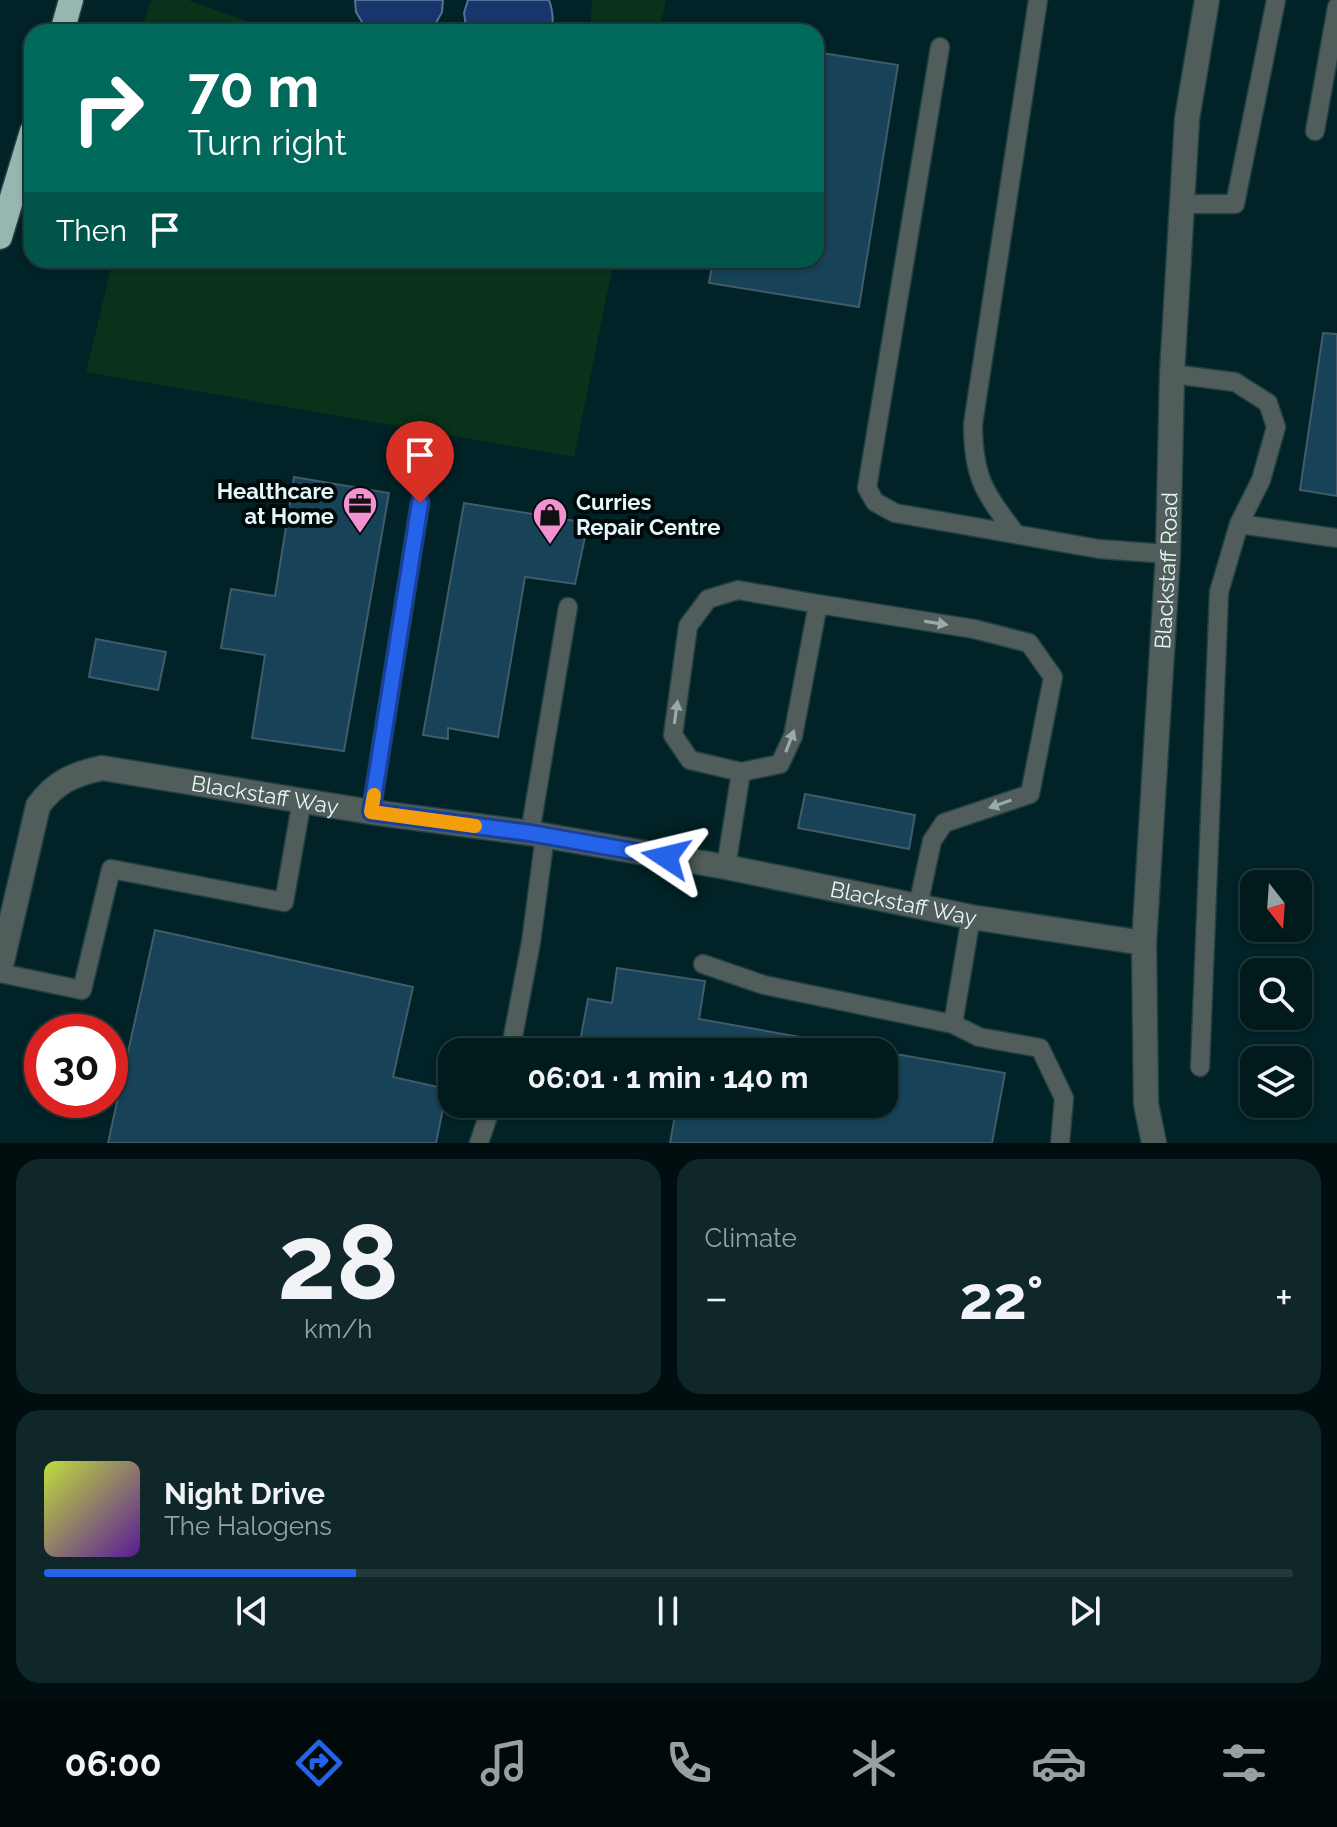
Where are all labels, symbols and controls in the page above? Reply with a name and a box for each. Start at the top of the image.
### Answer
text: 70 m [188,54,319,120]
icon: right [56,56,160,160]
text: Turn right [188,121,347,163]
icon: arrive [143,208,187,252]
text: Then [56,213,127,248]
pin [386,421,454,503]
icon: arrive [398,433,442,477]
place label: Healthcare at Home [217,478,334,529]
office icon: Healthcare at Home [341,485,379,535]
place label: Curries Repair Centre [576,489,720,540]
street label: Blackstaff Road [1149,492,1182,650]
shop icon: Curries Repair Centre [531,496,569,546]
one-way arrow [924,617,949,629]
one-way arrow [670,699,683,724]
one-way arrow [784,729,796,753]
street label: Blackstaff Way [189,770,341,820]
one-way arrow [987,799,1011,811]
position arrow [624,815,708,899]
north arrow [1240,870,1312,942]
map controls [1240,870,1312,1118]
street label: Blackstaff Way [828,876,979,931]
button: search [1240,958,1312,1030]
speed limit sign: 30 [24,1014,128,1118]
button: layers [1240,1046,1312,1118]
text: 06:01 · 1 min · 140 m [528,1060,808,1095]
text: 28 [278,1201,399,1323]
text: Climate [705,1223,797,1253]
text: 22° [959,1263,1044,1333]
text: − [705,1272,728,1323]
text: + [1275,1272,1293,1323]
text: km/h [304,1314,373,1344]
text: Night Drive [164,1476,325,1511]
text: The Halogens [164,1511,332,1541]
icon: previous [230,1589,274,1633]
icon: pause [646,1589,690,1633]
icon: next [1063,1589,1107,1633]
icon: directions [291,1735,347,1791]
icon: music [476,1735,532,1791]
icon: phone [661,1735,717,1791]
icon: climate [846,1735,902,1791]
icon: car [1031,1735,1087,1791]
icon: filters [1216,1735,1272,1791]
text: 06:00 [65,1742,162,1784]

